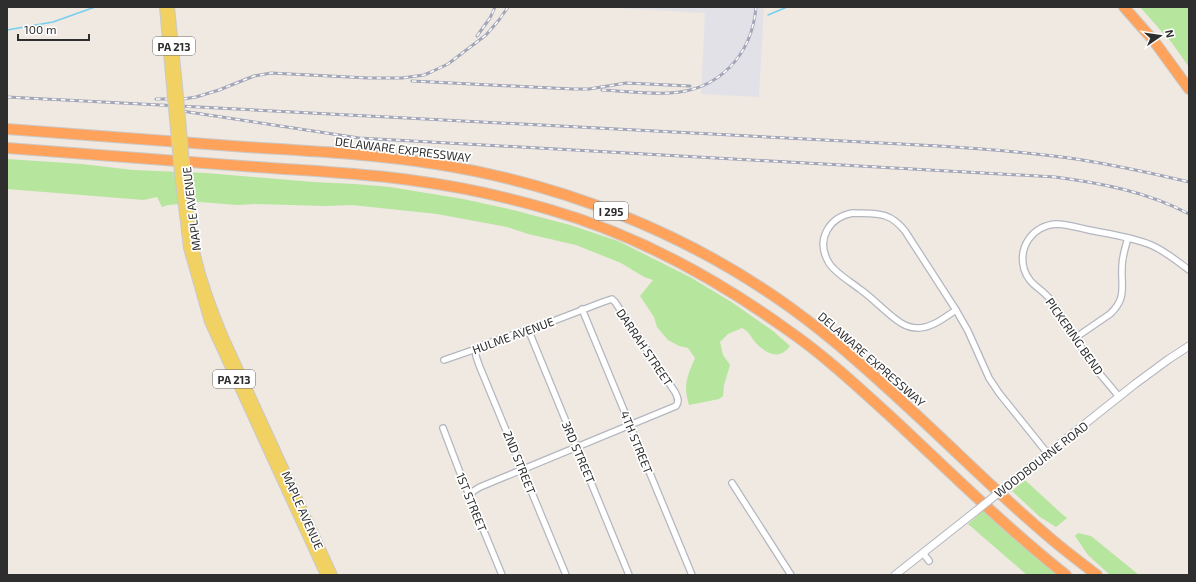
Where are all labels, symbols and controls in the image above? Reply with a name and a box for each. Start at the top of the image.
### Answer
scale bar [18,16,89,42]
north arrow [1140,16,1180,56]
text: 100 m [24,22,56,36]
text: N [1163,28,1177,39]
road number: PA 213 [153,37,195,55]
street label: DELAWARE EXPRESSWAY [334,134,472,164]
street label: MAPLE AVENUE [179,166,203,252]
road number: I 295 [594,202,628,220]
street label: PICKERING BEND [1043,295,1107,377]
street label: DARRAH STREET [614,306,676,388]
street label: DELAWARE EXPRESSWAY [816,309,928,409]
street label: HULME AVENUE [470,314,556,356]
road number: PA 213 [213,370,255,388]
street label: 4TH STREET [618,409,656,475]
street label: WOODBOURNE ROAD [991,418,1091,500]
street label: 3RD STREET [560,419,598,485]
street label: 2ND STREET [501,428,539,496]
street label: MAPLE AVENUE [279,469,327,552]
street label: 1ST STREET [454,470,490,534]

